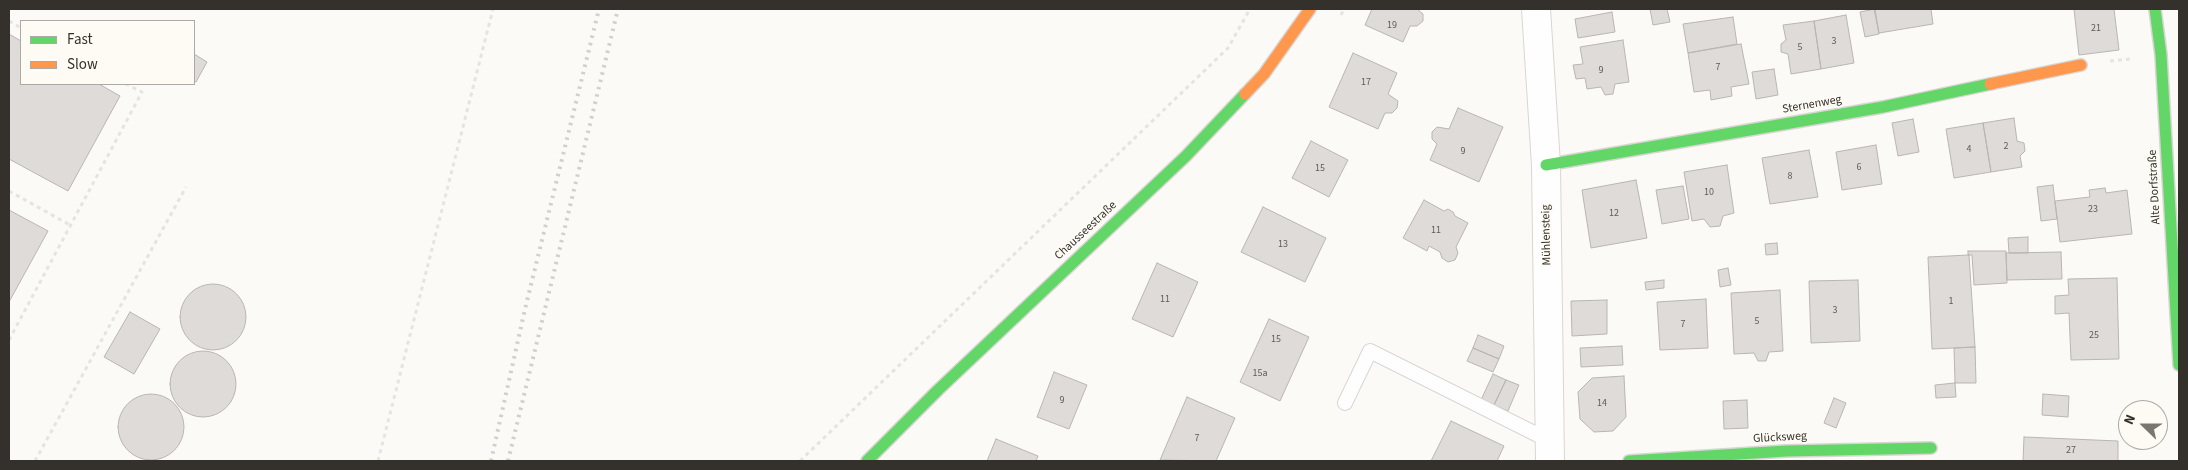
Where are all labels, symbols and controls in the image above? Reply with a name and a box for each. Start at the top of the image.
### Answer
legend [20,20,195,85]
house number: 19 [1387,20,1397,32]
house number: 21 [2091,23,2101,35]
text: Fast [67,29,93,50]
house number: 3 [1832,36,1836,48]
house number: 5 [1798,42,1802,54]
text: Slow [67,54,98,75]
house number: 7 [1716,62,1720,74]
house number: 9 [1599,65,1603,77]
house number: 17 [1361,77,1371,89]
street label: Sternenweg [1781,93,1843,117]
house number: 2 [2004,141,2008,153]
house number: 4 [1967,144,1971,156]
house number: 9 [1461,146,1465,158]
street label: Alte Dorfstraße [2146,149,2164,225]
house number: 6 [1857,162,1861,174]
house number: 15 [1315,163,1325,175]
house number: 8 [1788,171,1792,183]
house number: 10 [1704,187,1714,199]
street label: Chausseestraße [1052,199,1120,263]
street label: Mühlensteig [1539,204,1555,266]
house number: 23 [2088,204,2098,216]
house number: 12 [1609,208,1619,220]
house number: 11 [1431,225,1441,237]
house number: 13 [1278,239,1288,251]
house number: 11 [1160,294,1170,306]
house number: 1 [1949,296,1953,308]
house number: 3 [1833,305,1837,317]
house number: 5 [1755,316,1759,328]
house number: 7 [1681,319,1685,331]
house number: 25 [2089,330,2099,342]
house number: 15 [1271,334,1281,346]
house number: 15a [1253,368,1267,380]
house number: 9 [1060,395,1064,407]
house number: 14 [1597,398,1607,410]
north arrow [2118,400,2168,450]
text: N [2119,412,2141,428]
street label: Glücksweg [1753,429,1807,447]
house number: 7 [1195,433,1199,445]
house number: 27 [2066,445,2076,457]

